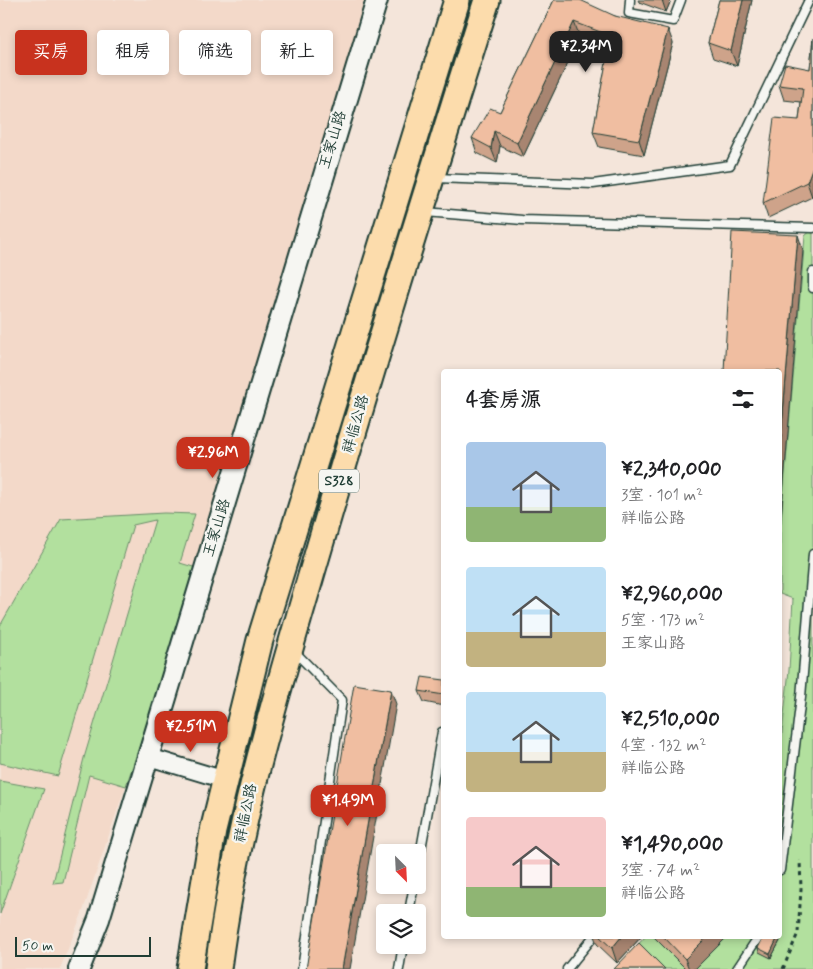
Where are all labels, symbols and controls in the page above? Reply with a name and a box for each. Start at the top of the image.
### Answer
chip: 买房 [15,30,87,75]
chip: 租房 [97,30,169,75]
chip: 筛选 [179,30,251,75]
chip: 新上 [261,30,333,75]
pin: ¥2.34M [545,30,627,73]
text: ¥2.34M [560,36,612,57]
street label: 王家山路 [315,108,351,172]
icon: filters [729,385,757,413]
text: 4套房源 [466,386,541,414]
street label: 祥临公路 [338,392,374,456]
pin: ¥2.96M [172,436,254,479]
text: ¥2.96M [187,442,239,463]
text: ¥2,340,000 [621,455,722,483]
icon: home [506,462,566,522]
road number: S328 [319,470,359,492]
text: 3室 · 101 m² [621,485,703,506]
street label: 王家山路 [199,496,235,560]
text: 祥临公路 [621,508,685,529]
text: ¥2,960,000 [621,580,723,608]
icon: home [506,587,566,647]
text: 5室 · 173 m² [621,610,705,631]
text: 王家山路 [621,633,685,654]
text: ¥2,510,000 [621,705,720,733]
pin: ¥2.51M [150,710,232,753]
icon: home [506,712,566,772]
text: ¥2.51M [166,716,216,737]
text: 4室 · 132 m² [621,735,706,756]
text: 祥临公路 [621,758,685,779]
street label: 祥临公路 [230,782,262,844]
pin: ¥1.49M [307,784,389,827]
text: ¥1.49M [322,790,374,811]
text: ¥1,490,000 [621,830,723,858]
icon: home [506,837,566,897]
north arrow [376,844,426,894]
map controls [376,844,426,954]
text: 3室 · 74 m² [621,860,700,881]
text: 祥临公路 [621,883,685,904]
button: layers [376,904,426,954]
scale bar [15,934,151,957]
text: 50 m [22,937,53,955]

